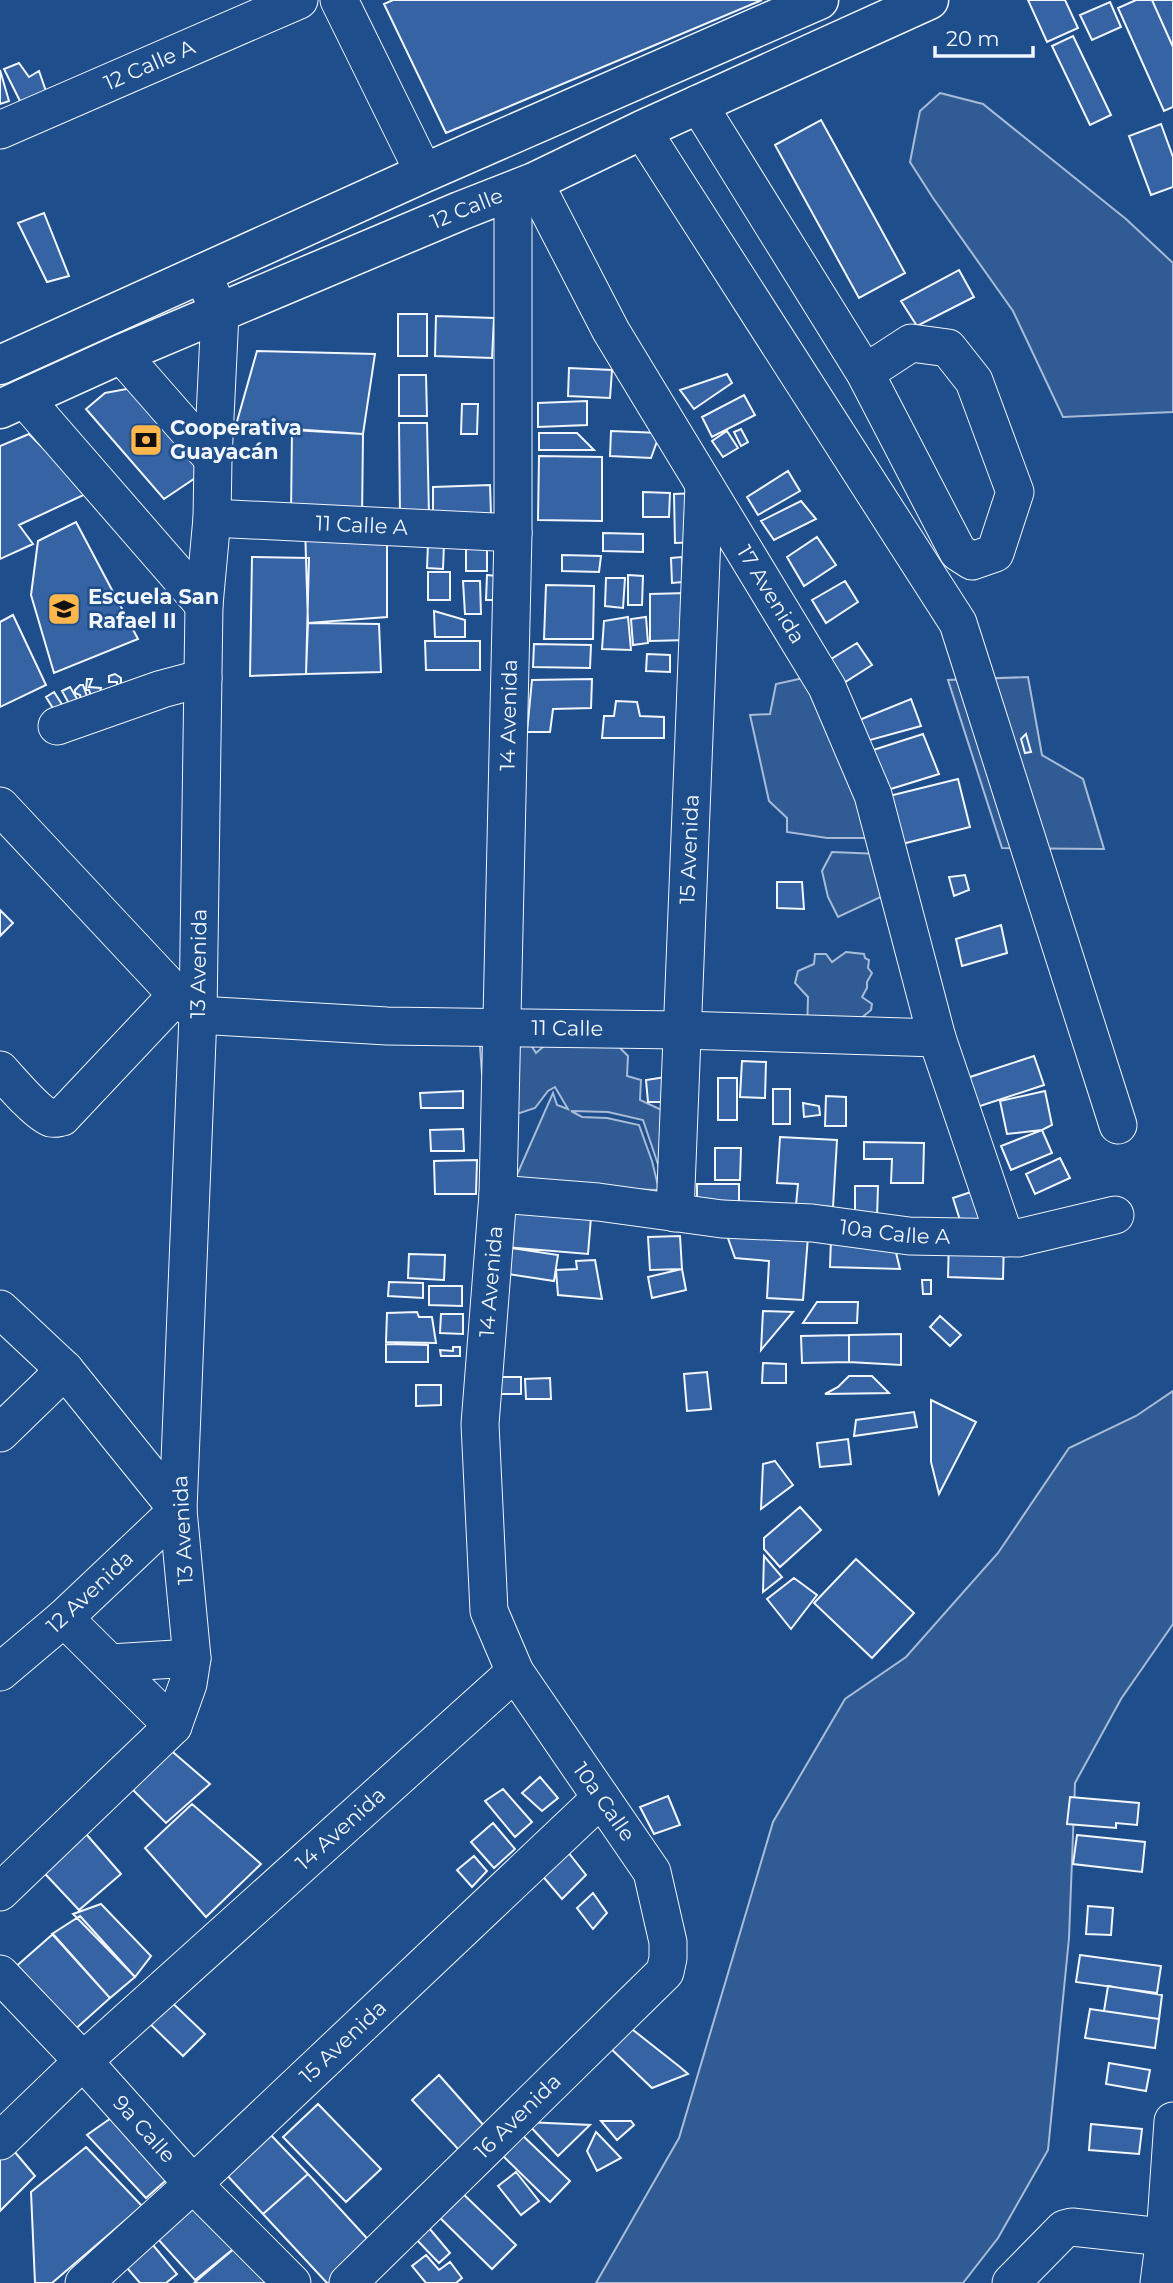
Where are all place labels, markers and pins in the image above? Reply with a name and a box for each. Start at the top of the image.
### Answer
place label: Cooperativa Guayacán [170,415,302,464]
bank icon: Cooperativa Guayacán [127,421,165,459]
place label: Escuela San Rafael II [88,584,219,633]
school or university icon: Escuela San Rafael II [45,590,83,628]

